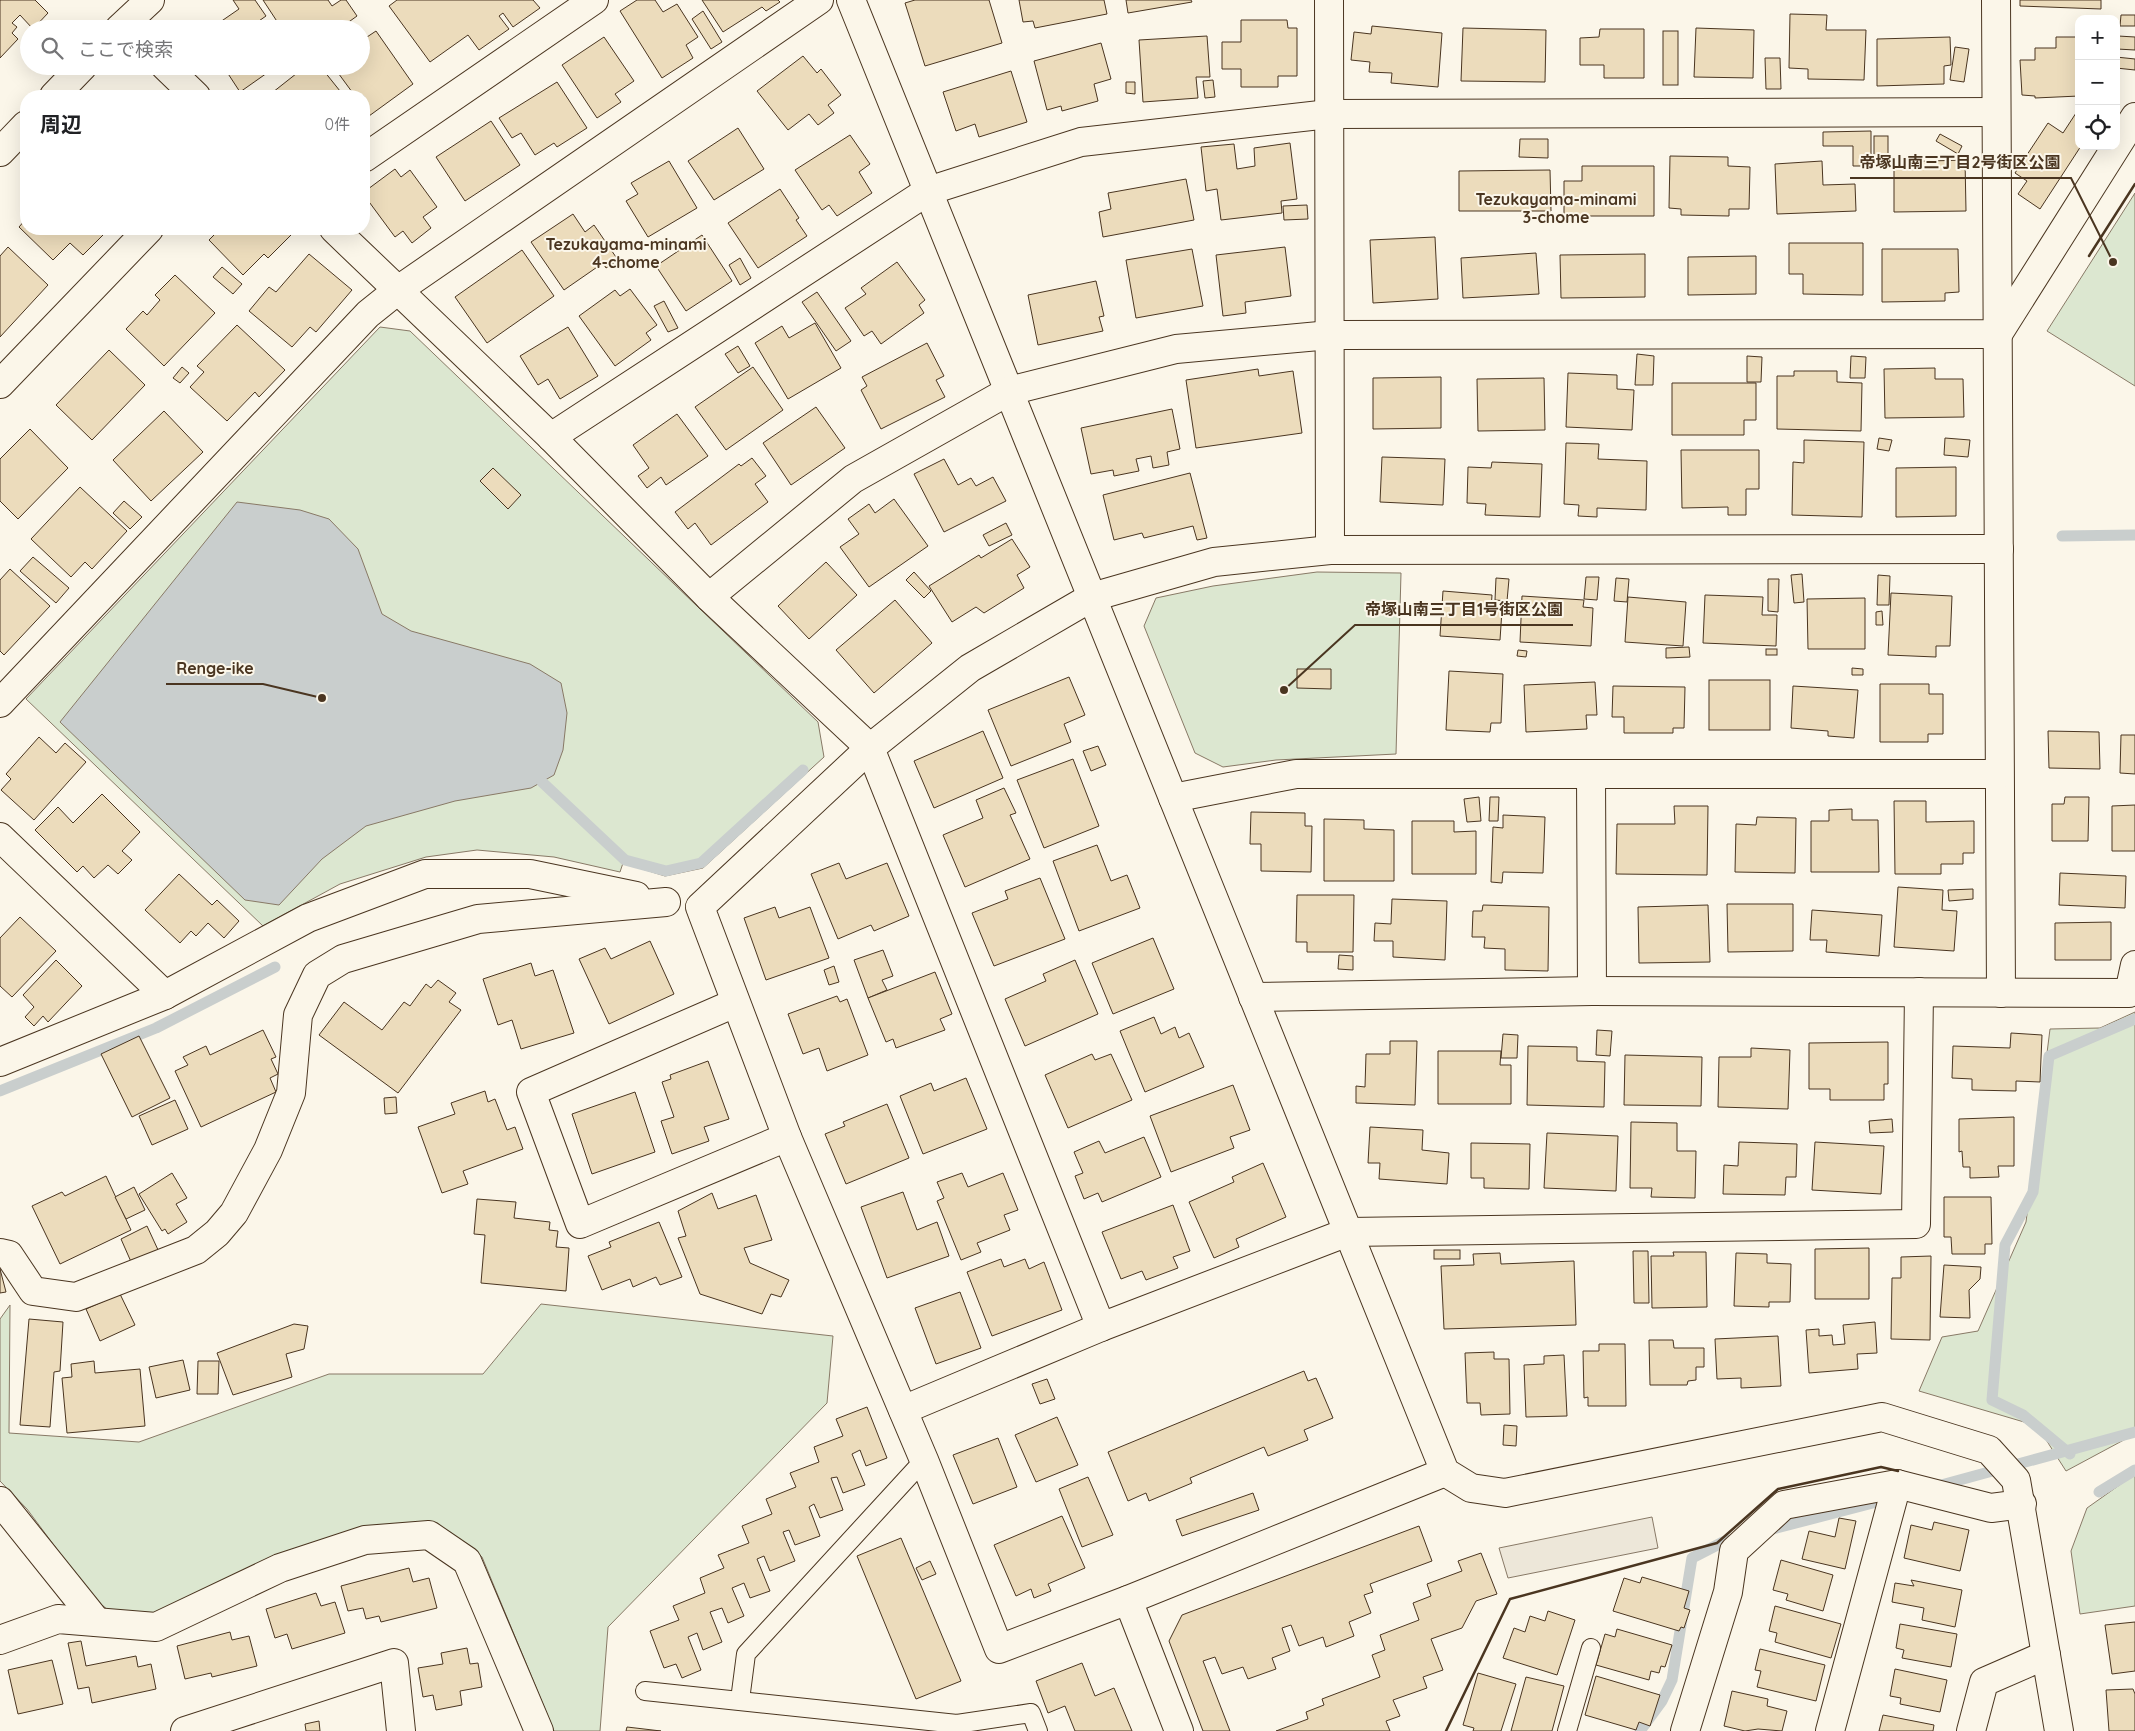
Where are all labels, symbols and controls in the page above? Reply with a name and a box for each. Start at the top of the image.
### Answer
map controls [2075,15,2120,150]
button: + [2075,15,2120,60]
search box [20,20,370,75]
icon: search [38,34,66,62]
text: ここで検索 [78,37,173,61]
button: − [2075,60,2120,105]
button: locate [2075,105,2120,150]
text: 周辺 [40,111,82,137]
text: 0件 [324,114,350,134]
callout: 帝塚山南三丁目2号街区公園 [1850,147,2071,178]
text: 帝塚山南三丁目2号街区公園 [1859,152,2061,172]
district label: Tezukayama-minami 3-chome [1476,189,1636,227]
district label: Tezukayama-minami 4-chome [546,234,706,272]
callout: 帝塚山南三丁目1号街区公園 [1355,594,1573,625]
text: 帝塚山南三丁目1号街区公園 [1365,599,1563,619]
callout: Renge-ike [166,653,263,684]
text: Renge-ike [176,658,254,678]

